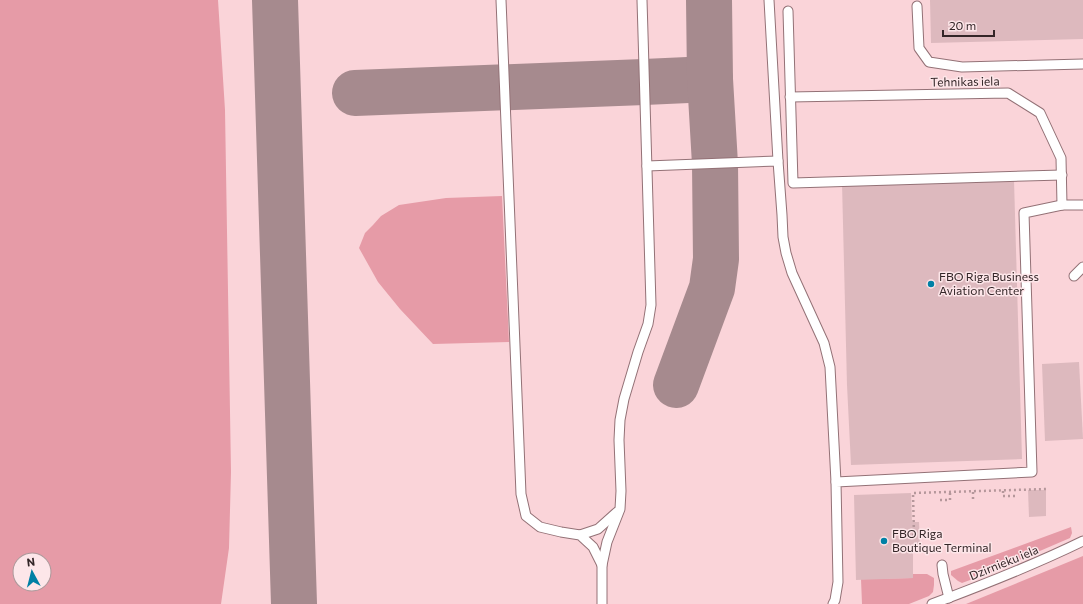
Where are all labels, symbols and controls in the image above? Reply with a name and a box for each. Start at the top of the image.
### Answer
scale bar [943,12,994,38]
text: 20 m [949,18,976,32]
street label: Tehnikas iela [930,73,1000,89]
place label: FBO Riga Business Aviation Center [939,269,1039,297]
marker: FBO Riga Business Aviation Center [926,279,936,289]
place label: FBO Riga Boutique Terminal [892,526,992,554]
marker: FBO Riga Boutique Terminal [879,536,889,546]
street label: Dzirnieku iela [967,542,1040,582]
north arrow [12,552,52,592]
text: N [26,555,36,569]

